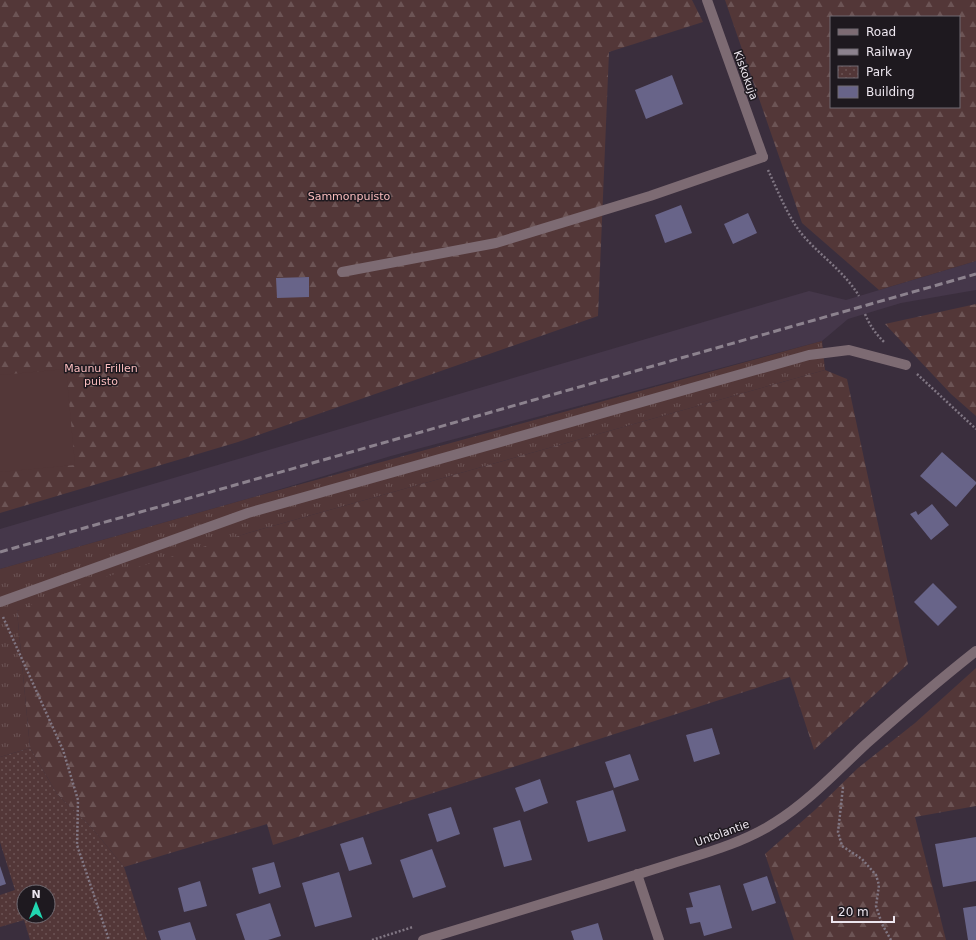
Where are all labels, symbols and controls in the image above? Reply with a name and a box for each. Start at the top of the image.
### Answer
legend [830,16,960,108]
text: Road [866,25,896,39]
text: Railway [866,45,912,59]
street label: Kiskokuja [731,49,760,102]
text: Park [866,65,892,79]
text: Building [866,85,915,99]
park label: Sammonpuisto [308,190,391,203]
park label: Maunu Frillen puisto [64,362,138,388]
street label: Untolantie [693,818,751,849]
north arrow [16,884,56,924]
text: N [31,888,41,901]
scale bar [832,898,894,924]
text: 20 m [838,905,869,919]

